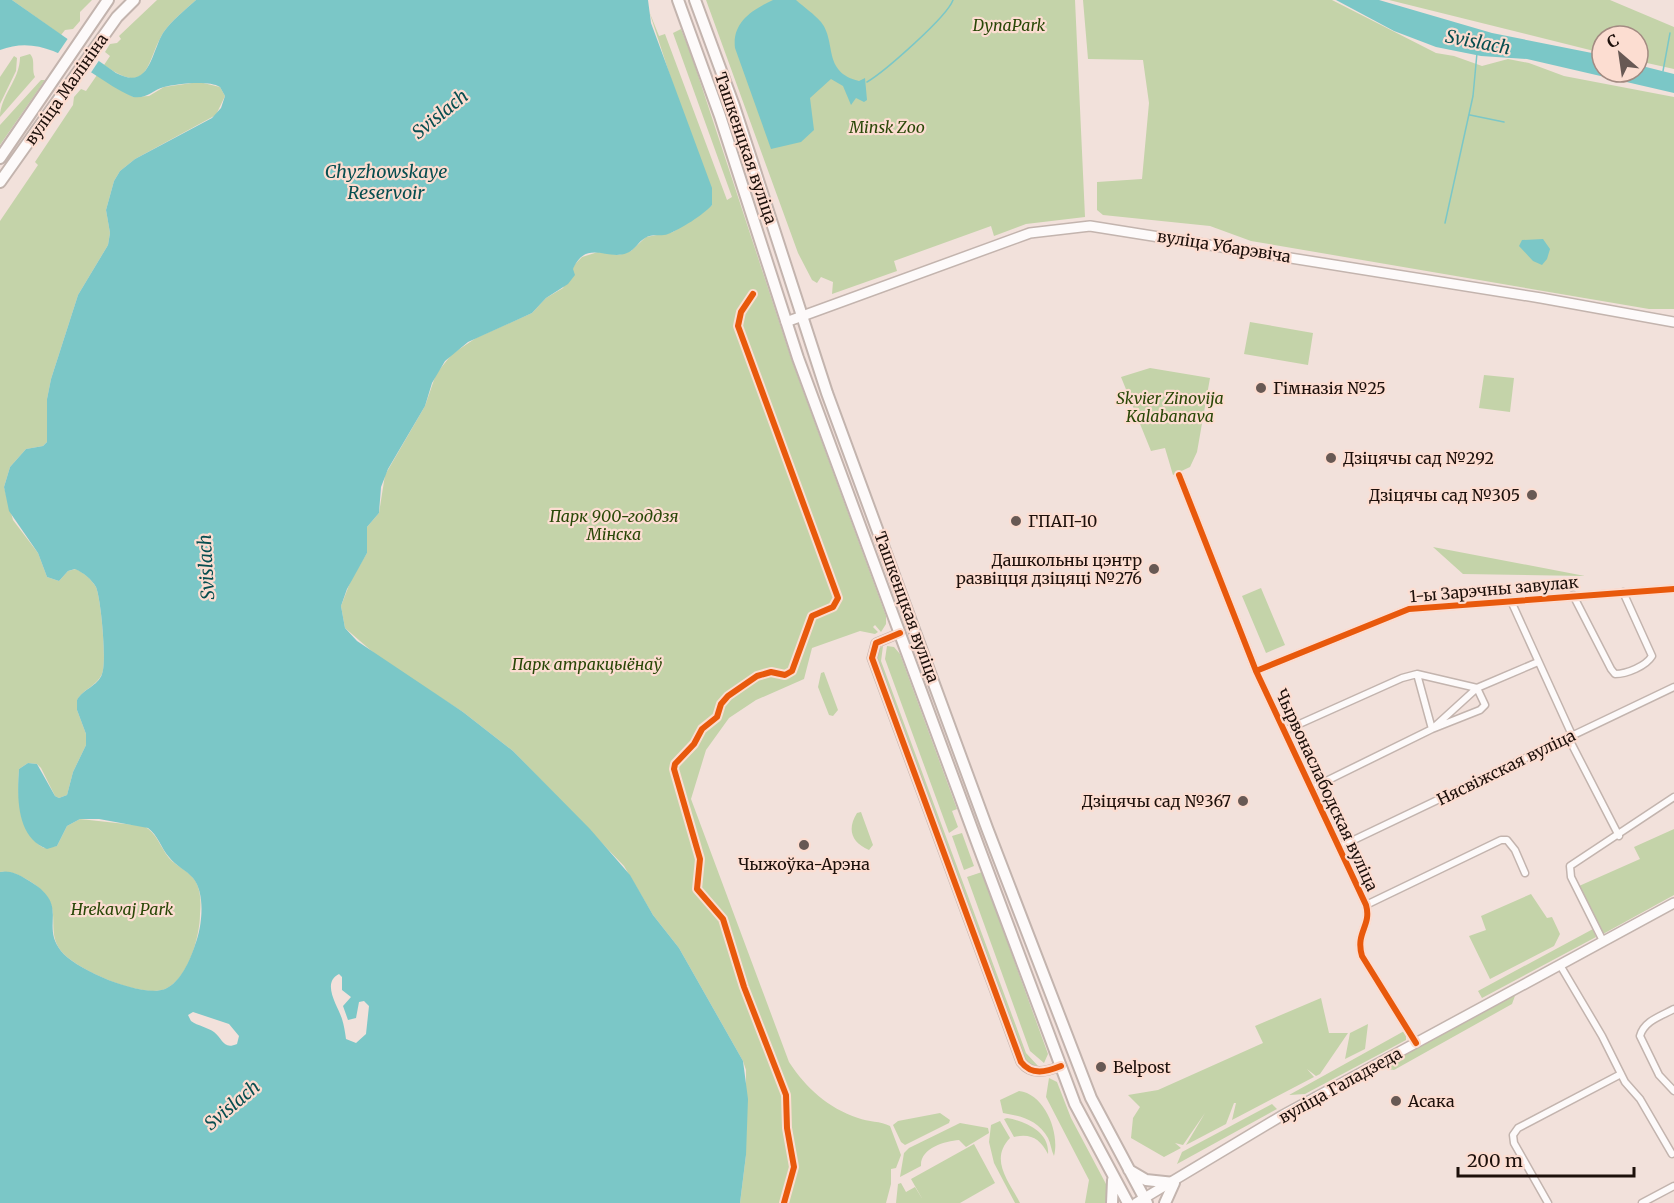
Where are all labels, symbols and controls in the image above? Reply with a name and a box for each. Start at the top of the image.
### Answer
park label: DynaPark [972,15,1046,35]
water label: Svislach [1444,24,1512,60]
north arrow [1590,24,1650,84]
street label: вуліца Малініна [20,29,112,148]
text: С [1603,30,1622,52]
street label: Ташкенцкая вуліца [711,69,782,227]
water label: Svislach [407,84,473,144]
park label: Minsk Zoo [848,117,925,137]
water label: Chyzhowskaye Reservoir [325,160,447,204]
street label: вуліца Убарэвіча [1156,226,1293,266]
place label: Гімназія №25 [1273,378,1386,398]
marker: Гімназія №25 [1254,381,1268,395]
park label: Skvier Zinovija Kalabanava [1116,388,1224,426]
place label: Дзіцячы сад №292 [1343,448,1494,468]
marker: Дзіцячы сад №292 [1324,451,1338,465]
place label: Дзіцячы сад №305 [1369,485,1520,505]
marker: Дзіцячы сад №305 [1525,488,1539,502]
park label: Парк 900-годдзя Мінска [550,506,678,544]
place label: ГПАП-10 [1028,511,1097,531]
marker: ГПАП-10 [1009,514,1023,528]
street label: Ташкенцкая вуліца [870,529,944,686]
water label: Svislach [193,534,219,600]
place label: Дашкольны цэнтр развіцця дзіцяці №276 [956,550,1142,588]
marker: Дашкольны цэнтр развіцця дзіцяці №276 [1147,562,1161,576]
street label: 1-ы Зарэчны завулак [1409,572,1579,606]
park label: Парк атракцыёнаў [512,654,662,674]
street label: Чырвонаслабодская вуліца [1271,686,1383,895]
street label: Нясвіжская вуліца [1433,725,1579,809]
place label: Дзіцячы сад №367 [1082,791,1231,811]
marker: Дзіцячы сад №367 [1236,794,1250,808]
marker: Чыжоўка-Арэна [797,838,811,852]
place label: Чыжоўка-Арэна [738,854,870,874]
park label: Hrekavaj Park [70,899,174,919]
street label: вуліца Галадзеда [1275,1043,1405,1127]
place label: Belpost [1113,1057,1172,1077]
marker: Belpost [1094,1060,1108,1074]
water label: Svislach [199,1075,265,1135]
place label: Асака [1407,1091,1455,1111]
marker: Асака [1389,1094,1403,1108]
scale bar [1458,1140,1634,1178]
text: 200 m [1467,1149,1523,1172]

